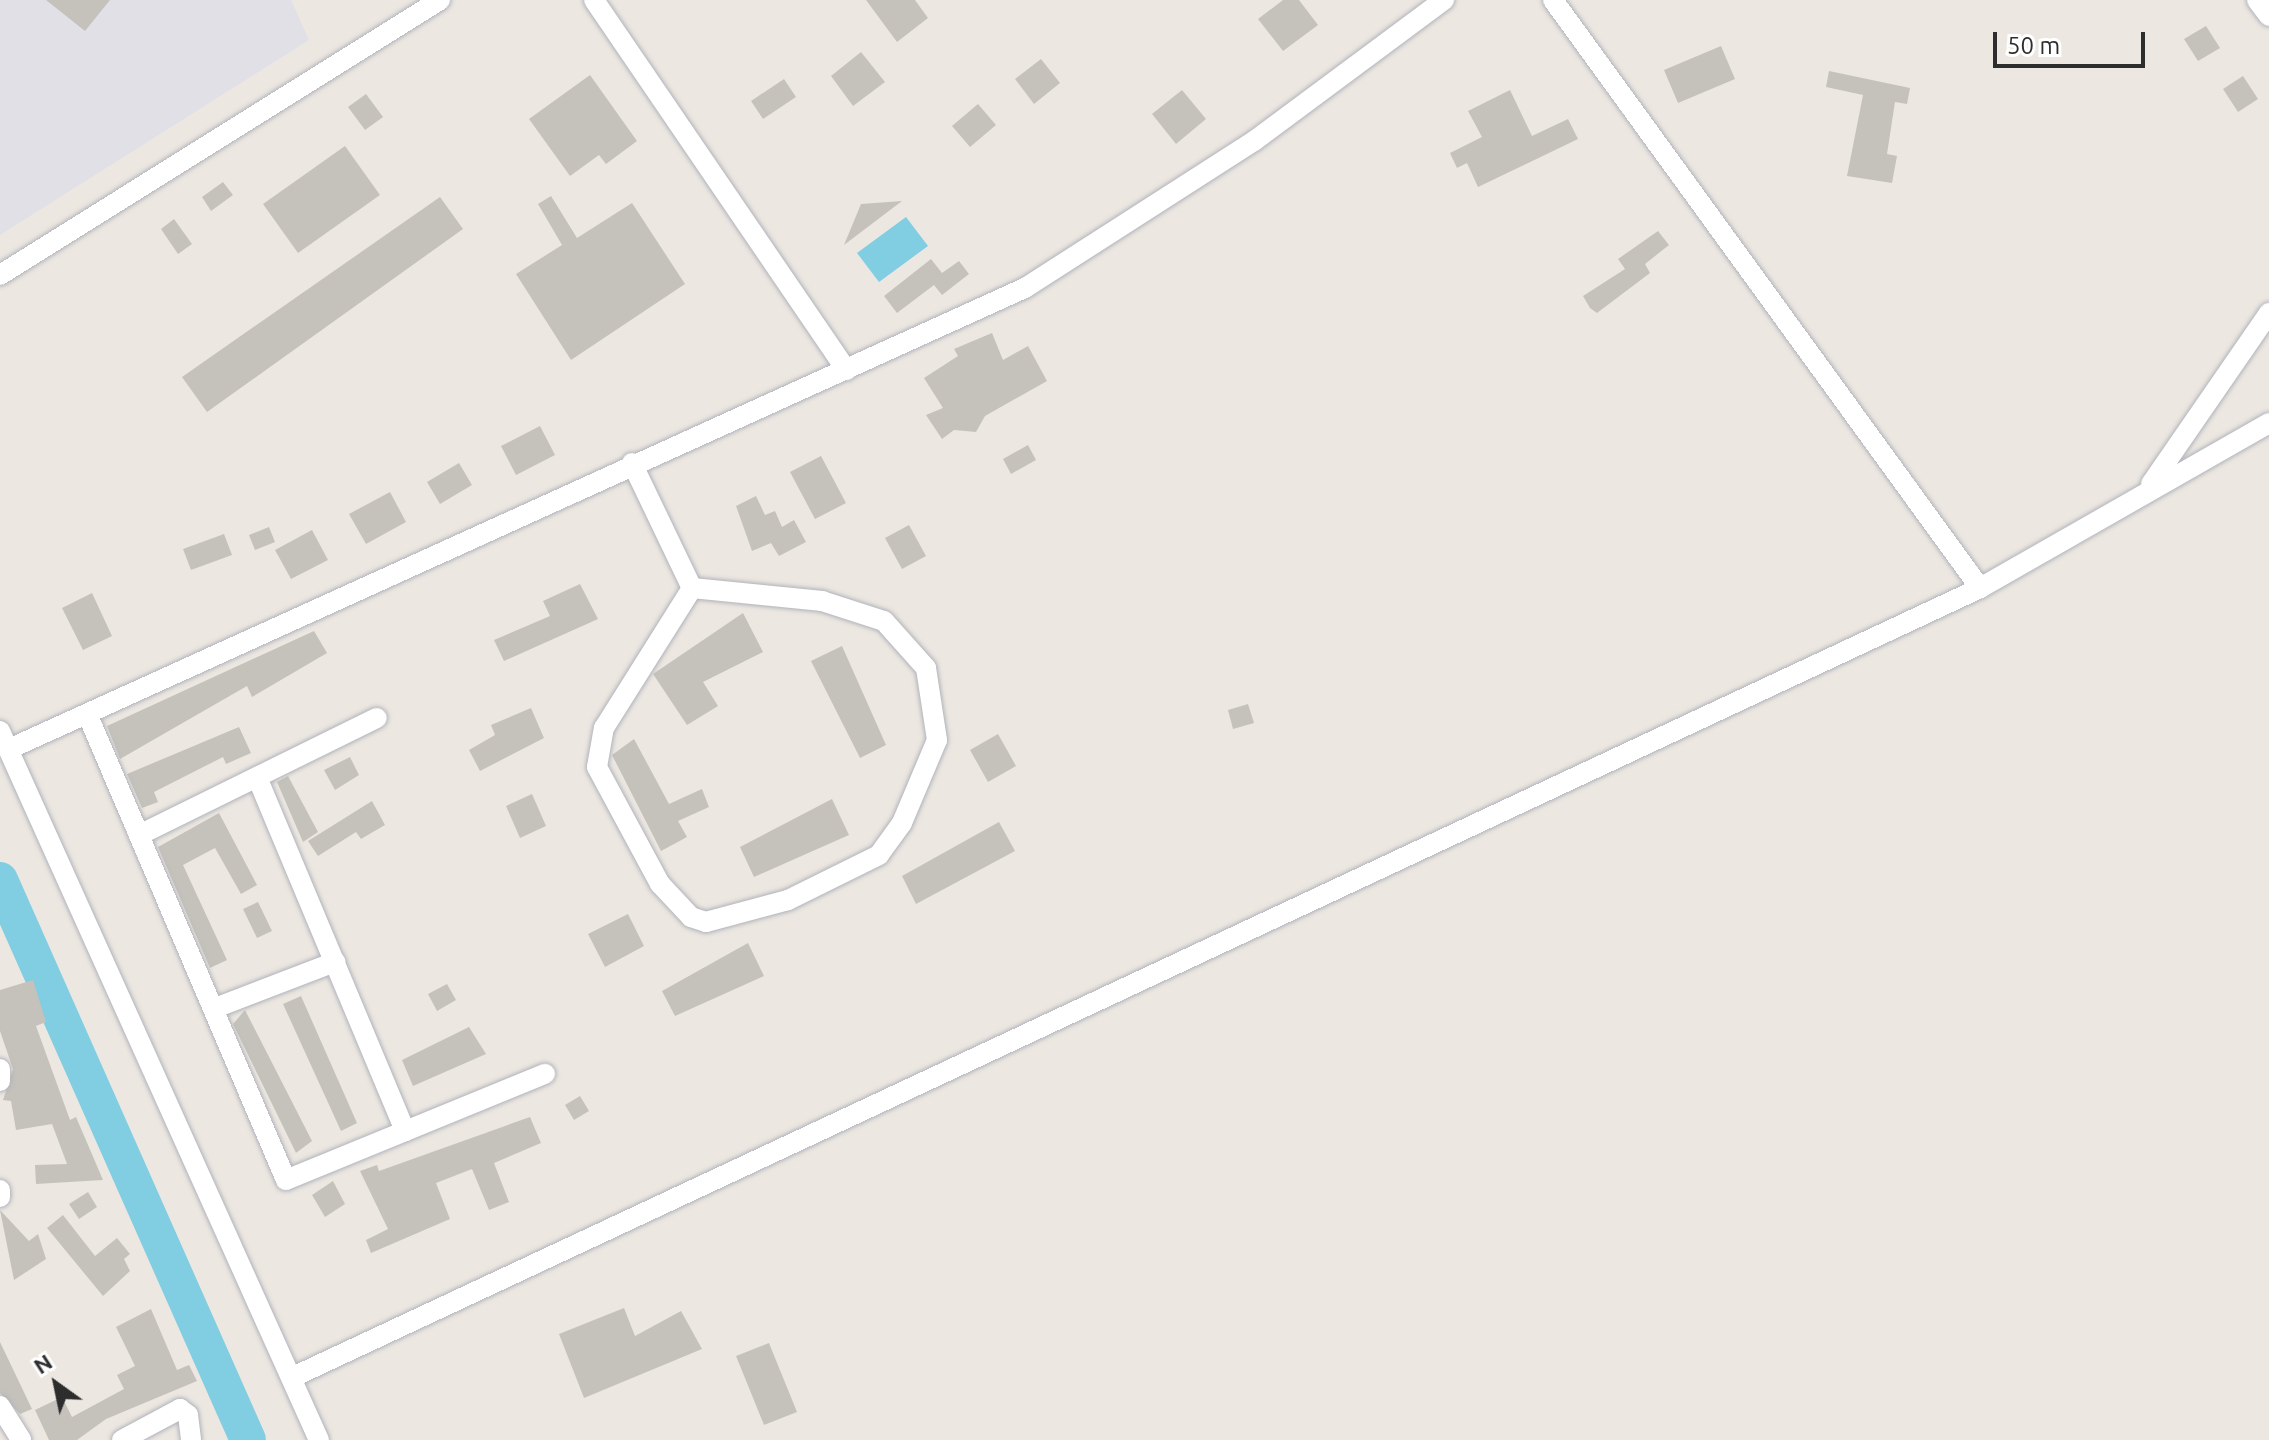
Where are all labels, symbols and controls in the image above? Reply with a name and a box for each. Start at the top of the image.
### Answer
scale bar [1997,16,2149,66]
text: 50 m [2007,32,2060,59]
north arrow [16,1344,96,1424]
text: N [29,1349,56,1378]

